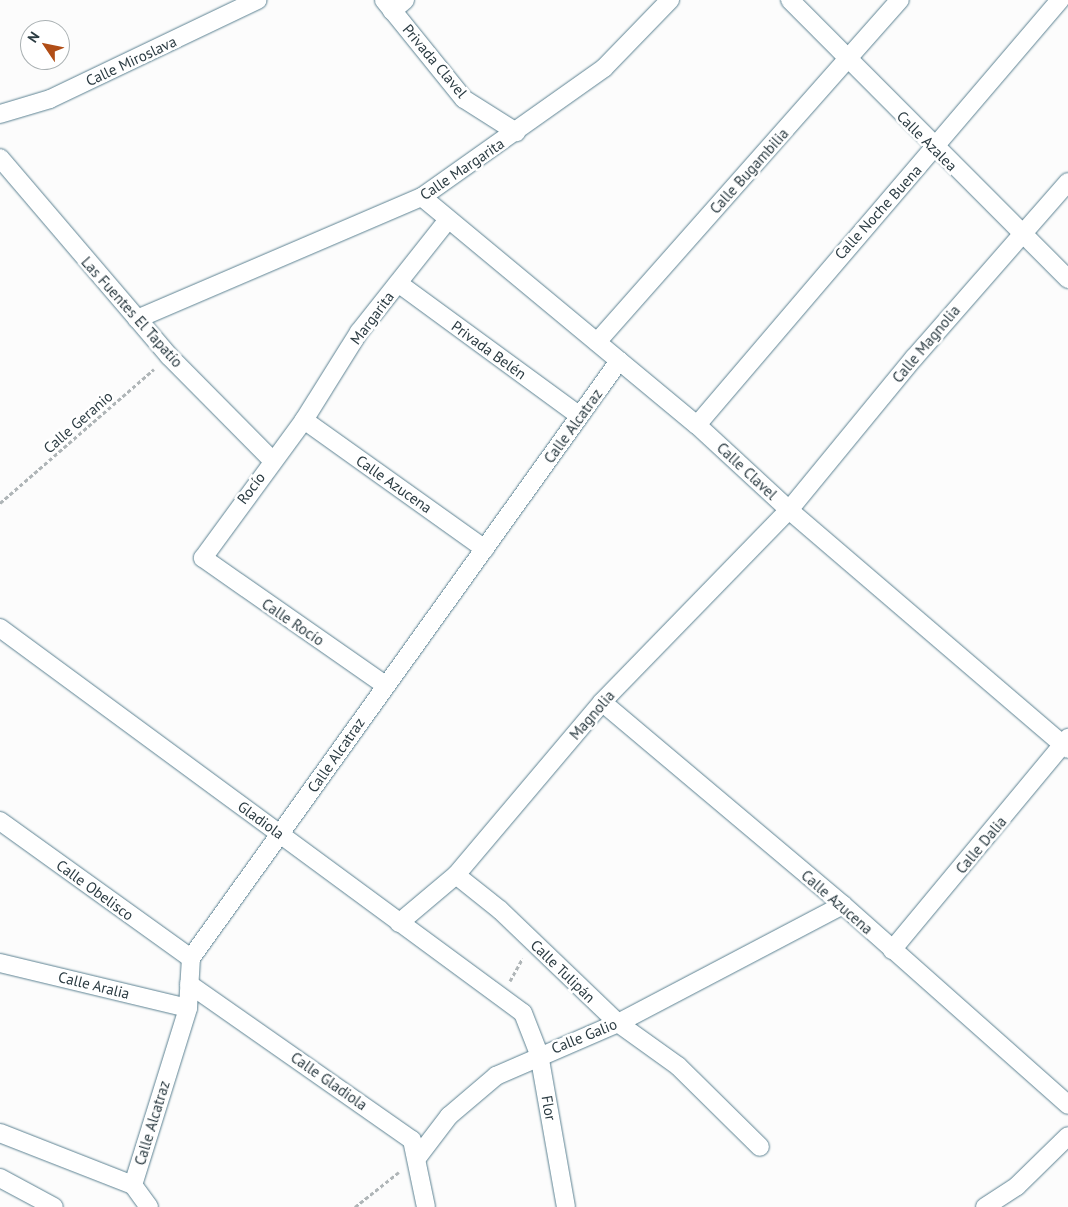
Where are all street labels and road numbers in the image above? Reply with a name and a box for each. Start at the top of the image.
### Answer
street label: Privada Clavel [399,21,471,101]
street label: Calle Miroslava [83,32,179,90]
street label: Calle Azalea [893,107,961,175]
street label: Calle Bugambilia [706,125,792,217]
street label: Calle Margarita [416,134,508,204]
street label: Calle Noche Buena [831,161,925,263]
street label: Las Fuentes El Tapatío [77,253,187,371]
street label: Margarita [346,288,398,348]
street label: Calle Magnolia [888,302,964,386]
street label: Privada Belén [448,317,530,383]
street label: Calle Alcatraz [540,385,606,467]
street label: Calle Geranio [40,387,116,457]
street label: Calle Clavel [713,439,781,503]
street label: Calle Azucena [352,451,436,517]
street label: Rocío [233,469,269,507]
street label: Calle Rocío [258,595,328,649]
street label: Magnolia [566,687,618,743]
street label: Calle Alcatraz [303,714,369,796]
street label: Gladiola [234,797,288,843]
street label: Calle Dalia [952,813,1010,877]
street label: Calle Obelisco [53,856,137,924]
street label: Calle Azucena [797,866,877,938]
street label: Calle Tulipán [527,936,599,1006]
street label: Calle Aralia [56,967,132,1003]
street label: Calle Galio [549,1015,619,1057]
street label: Calle Gladiola [287,1048,371,1114]
street label: Calle Alcatraz [131,1078,173,1168]
street label: Flor [538,1094,560,1122]

